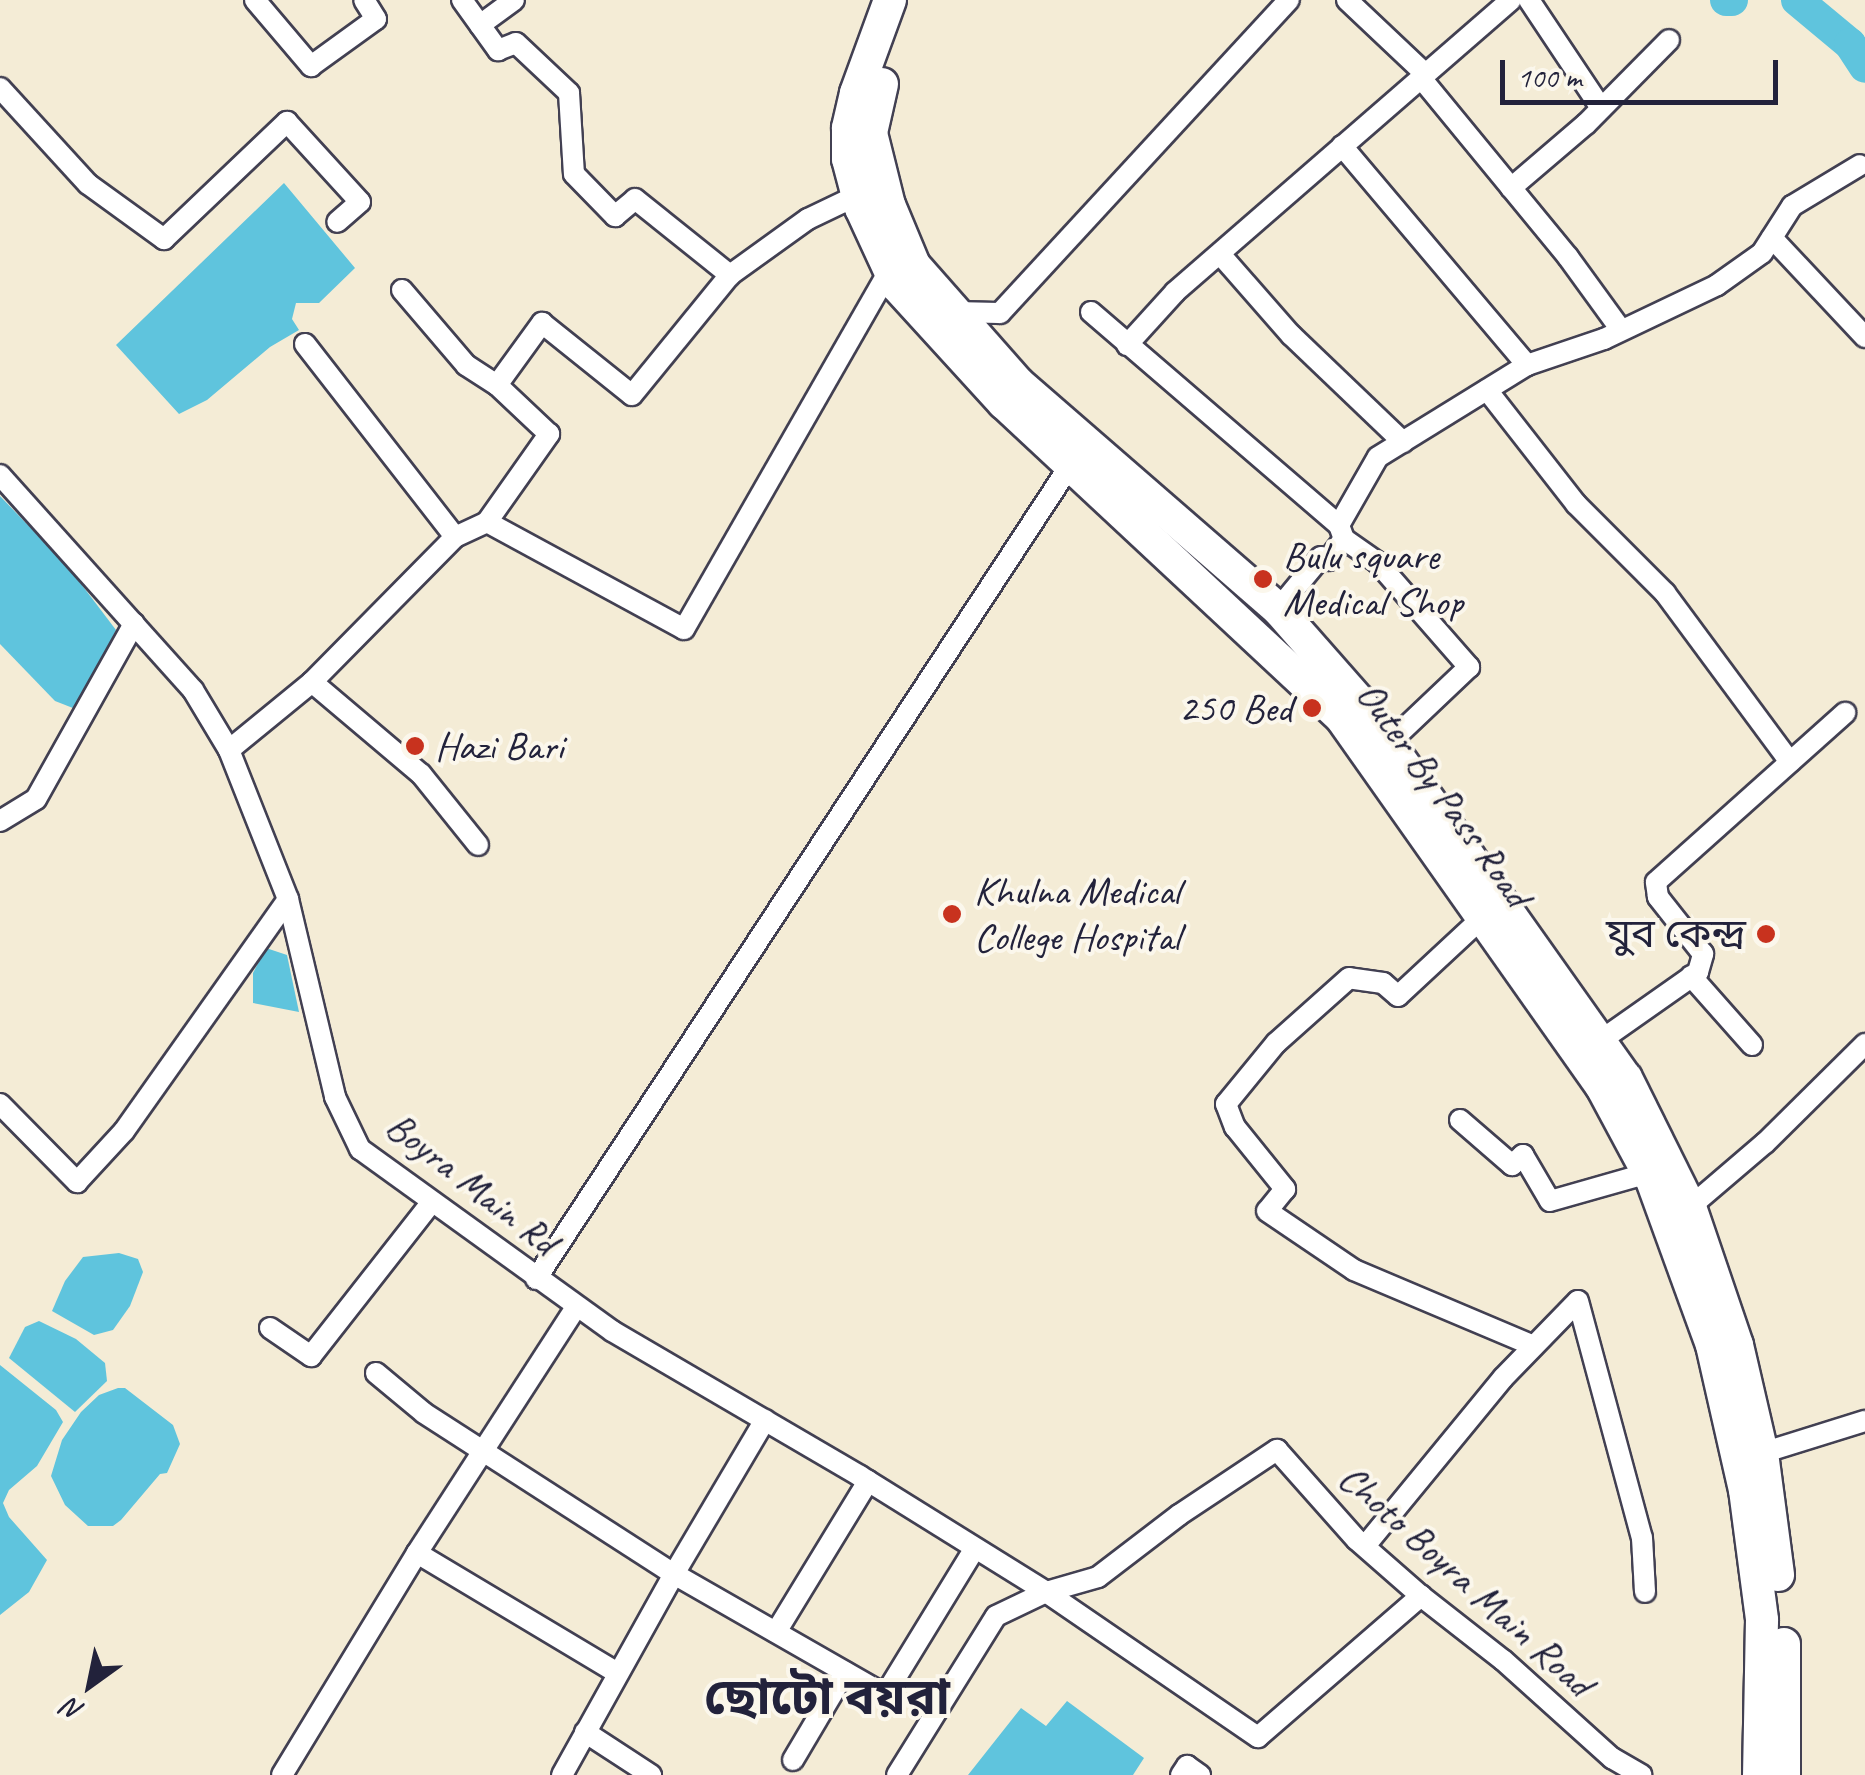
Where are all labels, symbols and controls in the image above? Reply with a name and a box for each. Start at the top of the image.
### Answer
scale bar [1505,40,1782,102]
text: 100 m [1517,58,1582,96]
place label: Bulu square Medical Shop [1283,532,1463,626]
marker: Bulu square Medical Shop [1252,568,1274,590]
street label: Outer By Pass Road [1346,672,1542,916]
place label: 250 Bed [1179,684,1292,732]
marker: 250 Bed [1301,697,1323,719]
place label: Hazi Bari [435,722,565,770]
marker: Hazi Bari [404,735,426,757]
place label: Khulna Medical College Hospital [974,867,1180,961]
marker: Khulna Medical College Hospital [939,901,965,927]
place label: যুব কেন্দ্র [1606,910,1746,958]
marker: যুব কেন্দ্র [1755,923,1777,945]
street label: Boyra Main Rd [376,1101,568,1265]
street label: Choto Boyra Main Road [1329,1453,1603,1707]
north arrow [40,1635,140,1735]
district label: ছোটো বয়রা [704,1668,950,1728]
text: N [57,1691,90,1730]

